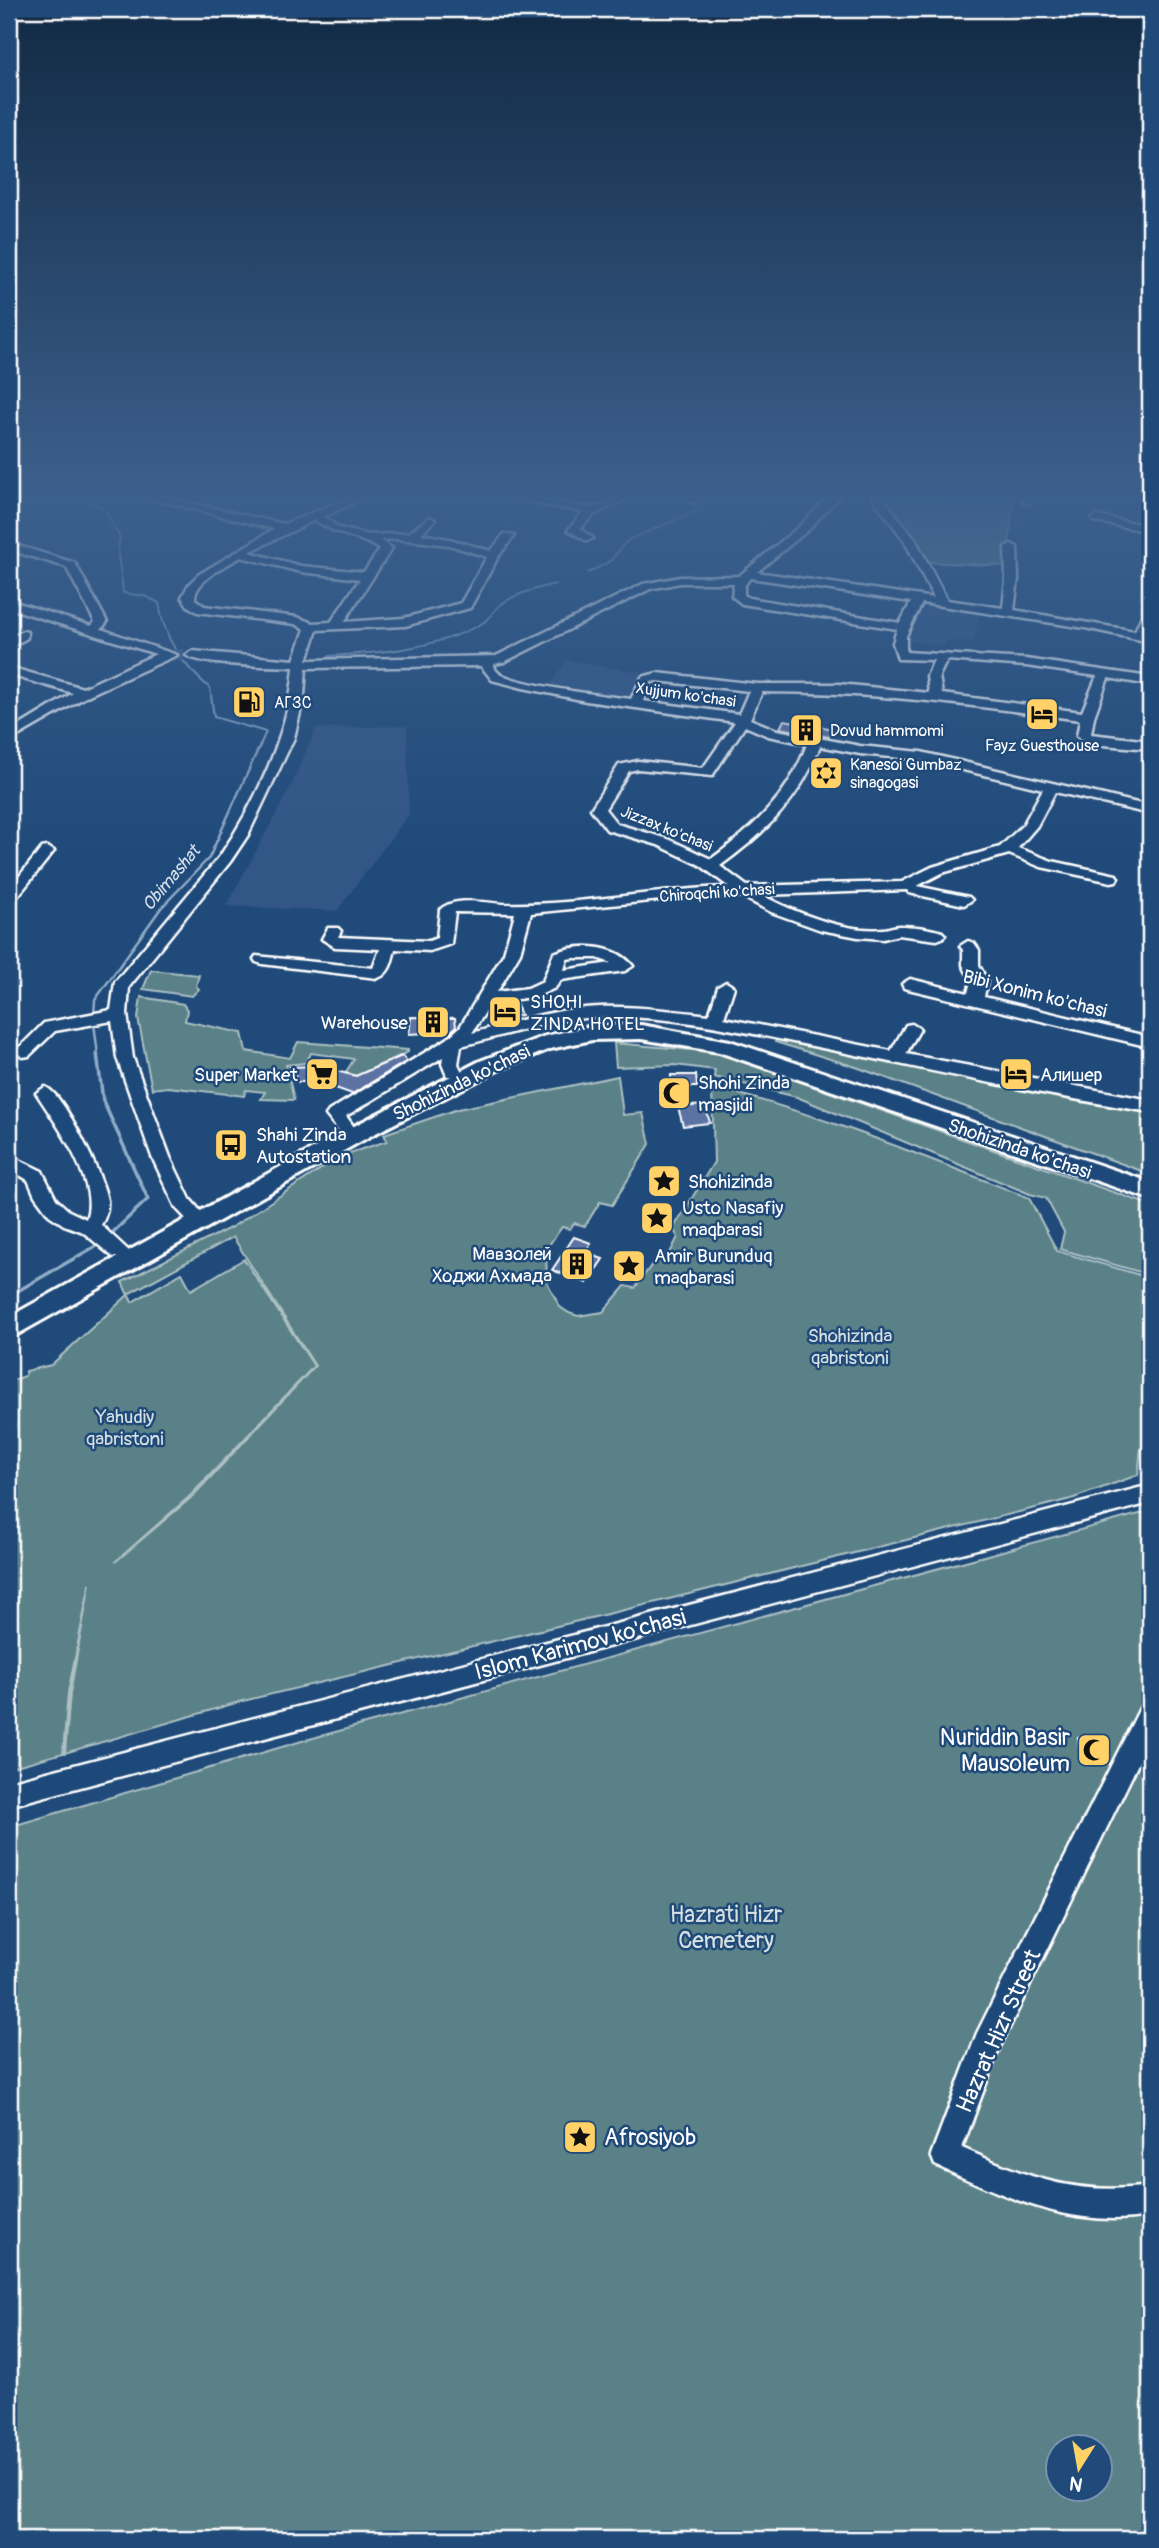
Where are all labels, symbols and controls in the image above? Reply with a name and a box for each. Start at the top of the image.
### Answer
street label: Xujjum ko'chasi [634,678,737,712]
fuel station icon: АГЗС [230,683,268,721]
place label: АГЗС [274,693,312,713]
hotel icon: Fayz Guesthouse [1023,695,1061,733]
building icon: Dovud hammomi [787,711,825,749]
place label: Dovud hammomi [830,721,944,741]
place label: Fayz Guesthouse [985,736,1099,756]
synagogue icon: Kanesoi Gumbaz sinagogasi [807,754,845,792]
place label: Kanesoi Gumbaz sinagogasi [850,755,962,793]
street label: Jizzax ko'chasi [618,801,716,857]
water label: Obimashat [137,839,207,916]
street label: Chiroqchi ko'chasi [659,879,776,907]
street label: Bibi Xonim ko'chasi [960,964,1109,1023]
place label: SHOHI ZINDA HOTEL [530,990,645,1036]
hotel icon: SHOHI ZINDA HOTEL [486,993,524,1031]
building icon: Warehouse [414,1003,452,1041]
place label: Warehouse [321,1011,409,1035]
street label: Shohizinda ko'chasi [389,1039,534,1127]
supermarket icon: Super Market [303,1055,341,1093]
hotel icon: Алишер [997,1055,1035,1093]
place label: Super Market [194,1063,298,1087]
place label: Алишер [1040,1063,1103,1087]
place label: Shohi Zinda masjidi [698,1071,790,1117]
mosque icon: Shohi Zinda masjidi [655,1074,693,1112]
street label: Shohizinda ko'chasi [945,1113,1094,1185]
place label: Shahi Zinda Autostation [256,1123,351,1169]
bus stop icon: Shahi Zinda Autostation [212,1126,250,1164]
place icon: Shohizinda [645,1162,683,1200]
place label: Shohizinda [688,1170,773,1194]
place label: Usto Nasafiy maqbarasi [682,1196,783,1242]
place icon: Usto Nasafiy maqbarasi [638,1199,676,1237]
place label: Мавзолей Ходжи Ахмада [432,1242,552,1288]
place label: Amir Burunduq maqbarasi [654,1244,772,1290]
building icon: Мавзолей Ходжи Ахмада [558,1245,596,1283]
place icon: Amir Burunduq maqbarasi [610,1247,648,1285]
park label: Shohizinda qabristoni [808,1324,892,1370]
park label: Yahudiy qabristoni [86,1405,164,1451]
street label: Islom Karimov ko'chasi [471,1602,689,1687]
place label: Nuriddin Basir Mausoleum [940,1723,1070,1778]
mosque icon: Nuriddin Basir Mausoleum [1075,1731,1113,1769]
park label: Hazrati Hizr Cemetery [670,1900,782,1955]
street label: Hazrat Hizr Street [949,1944,1048,2117]
place icon: Afrosiyob [561,2118,599,2156]
place label: Afrosiyob [604,2123,696,2152]
north arrow [1044,2432,1114,2502]
text: N [1067,2471,1085,2497]

